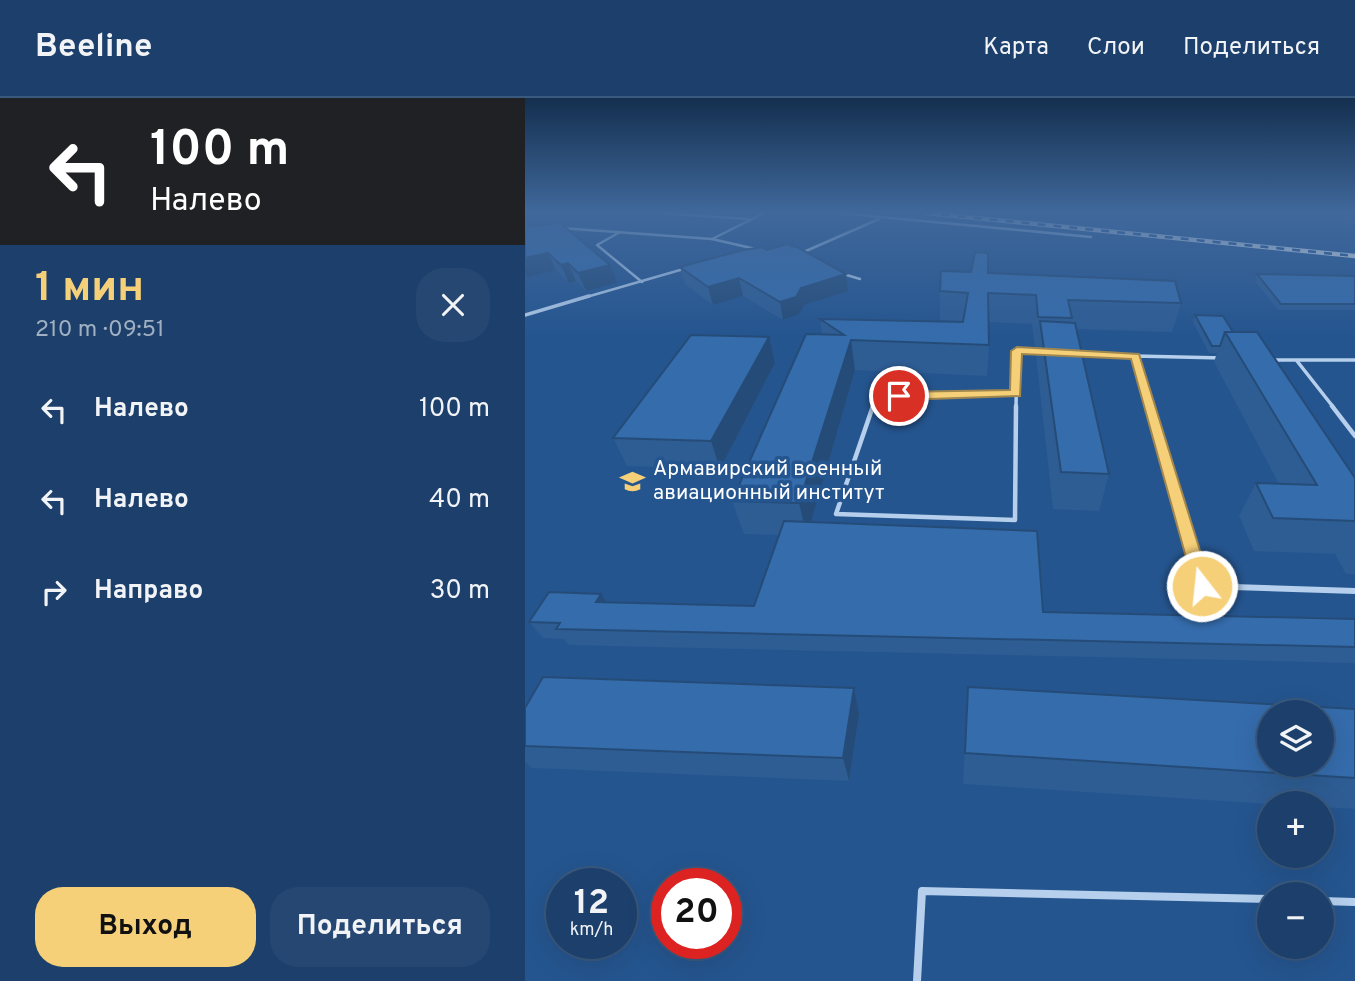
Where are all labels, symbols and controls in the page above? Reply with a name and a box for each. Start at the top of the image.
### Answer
text: Beeline [35,27,152,69]
text: Карта [983,33,1049,63]
text: Слои [1087,33,1145,63]
text: Поделиться [1183,33,1320,63]
text: 100 m [150,121,289,183]
icon: left [35,126,126,217]
text: Налево [150,182,262,222]
text: 1 мин [35,263,144,316]
button: close [416,268,490,342]
text: 210 m · 09:51 [35,316,165,345]
pin [869,366,929,426]
icon: arrive [880,377,918,415]
icon: left [35,391,73,429]
text: Налево [94,393,189,426]
text: 100 m [419,393,490,426]
place label: Армавирский военный авиационный институт [653,456,885,507]
school or university icon: Армавирский военный авиационный институт [619,467,647,495]
icon: left [35,482,73,520]
text: Налево [94,484,189,517]
text: 40 m [429,484,490,517]
position arrow [1165,549,1239,623]
icon: right [35,573,73,611]
text: Направо [94,575,203,608]
text: 30 m [430,575,490,608]
map controls [1257,700,1334,959]
button: layers [1257,700,1334,777]
button: + [1257,791,1334,868]
speed limit sign: 20 [651,868,742,959]
text: 12 [574,882,609,926]
button: − [1257,882,1334,959]
button: Выход [35,887,256,967]
button: Поделиться [270,887,490,967]
text: km/h [570,919,613,942]

